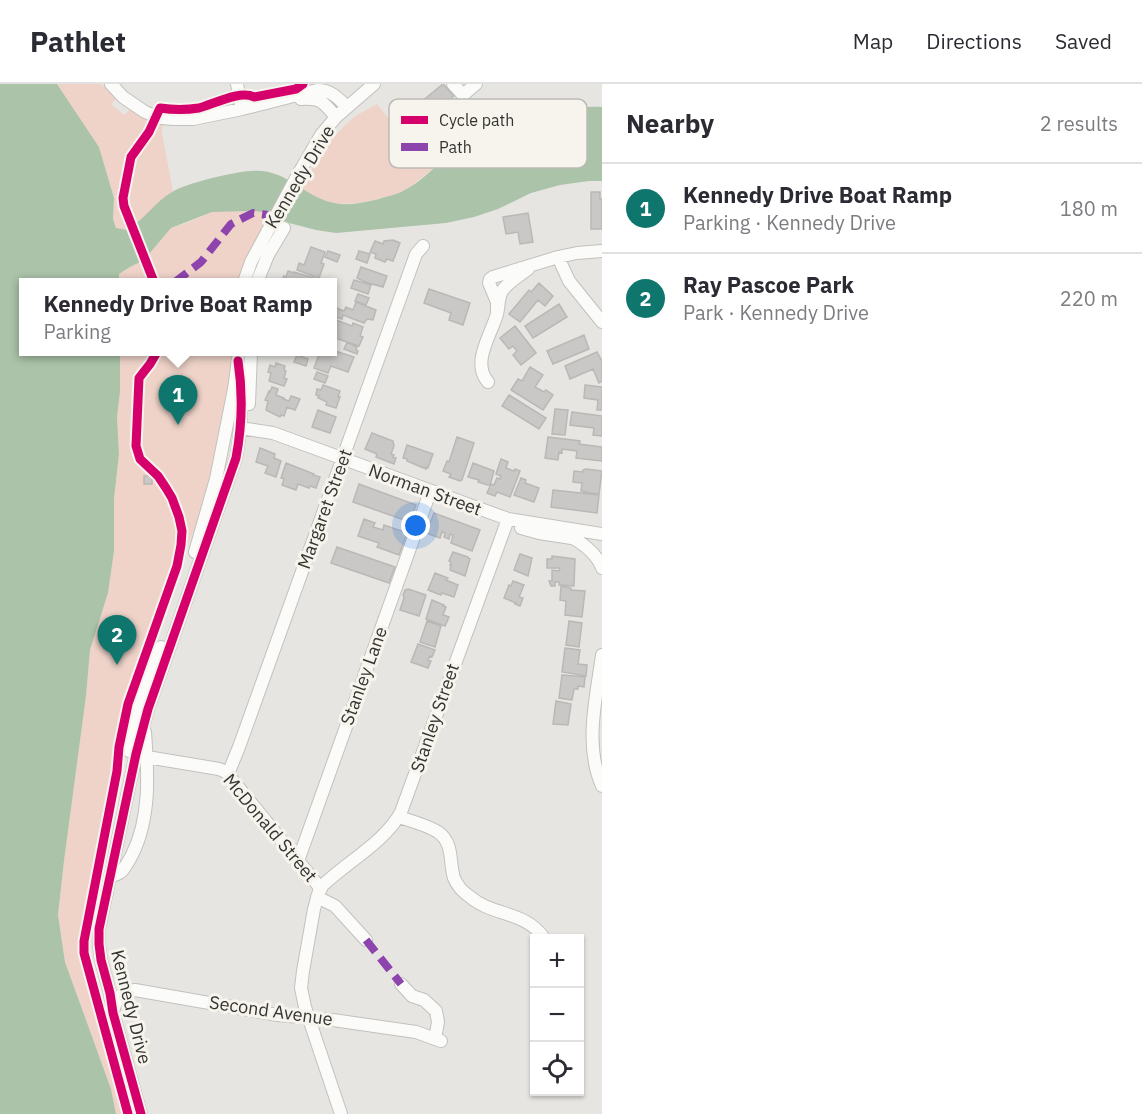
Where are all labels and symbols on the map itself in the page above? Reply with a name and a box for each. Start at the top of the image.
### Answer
legend [389,99,587,168]
text: Cycle path [439,110,514,130]
street label: Kennedy Drive [260,121,340,233]
text: Path [439,137,472,157]
pin: 1 [158,376,198,425]
street label: Margaret Street [292,446,357,572]
street label: Norman Street [366,458,485,521]
your location [401,511,430,540]
pin: 2 [98,616,136,665]
street label: Stanley Lane [335,623,392,728]
street label: Stanley Street [405,660,464,775]
street label: McDonald Street [218,769,322,887]
street label: Kennedy Drive [106,948,157,1066]
street label: Second Avenue [208,990,334,1031]

